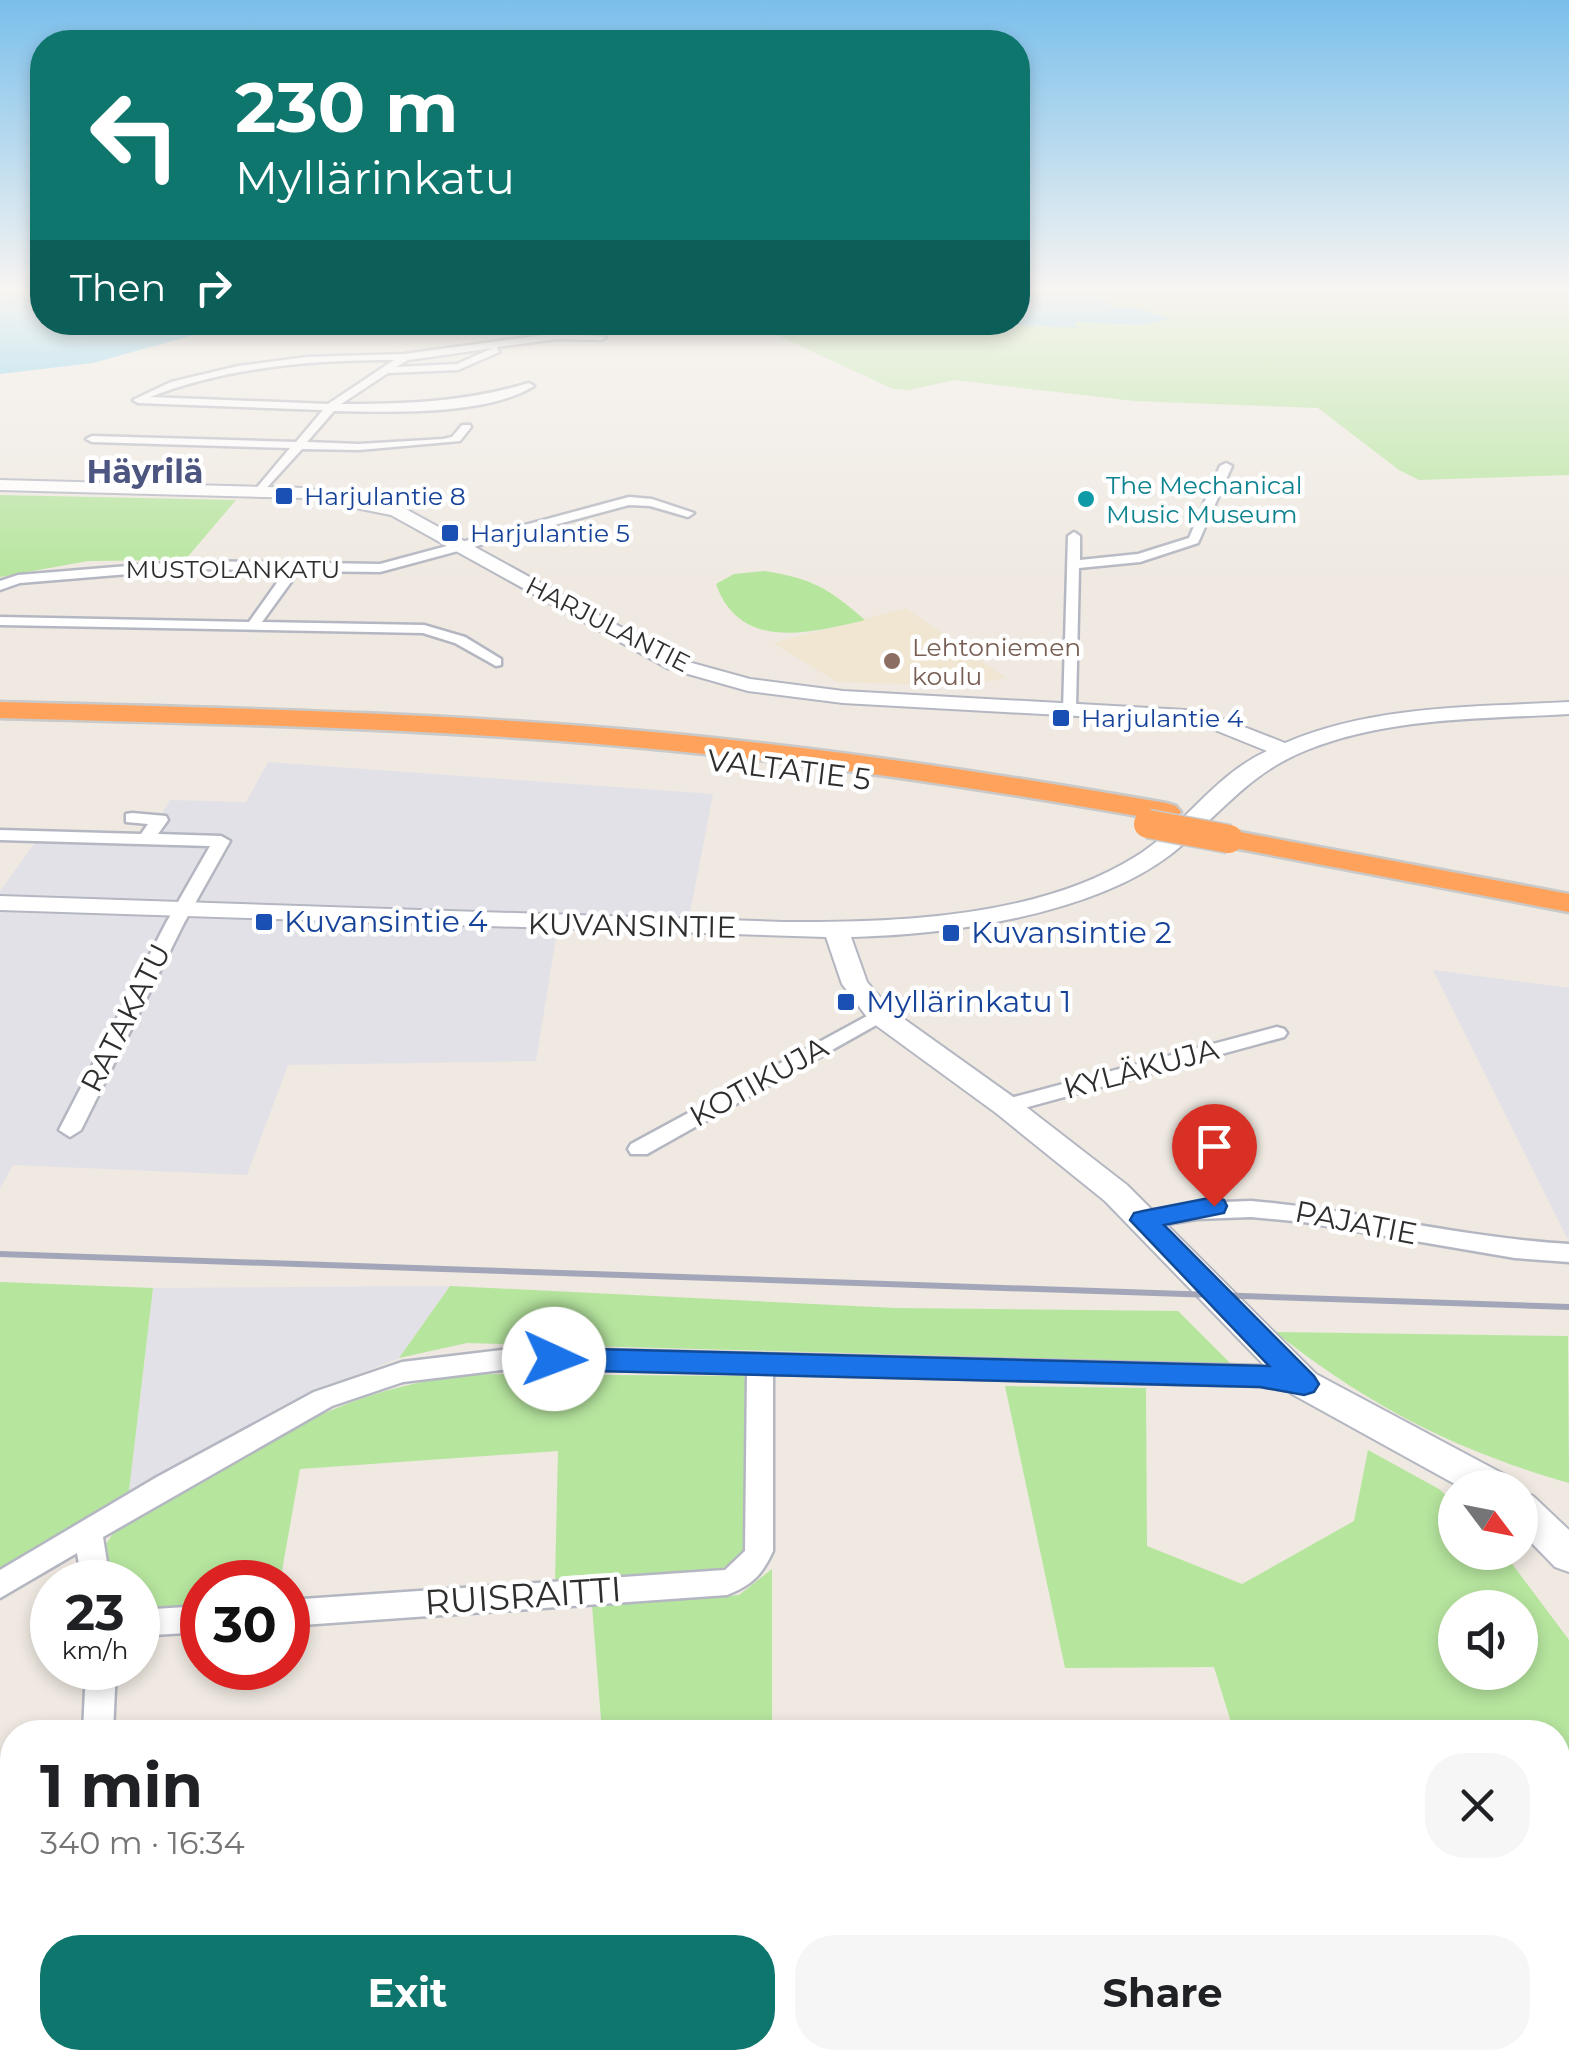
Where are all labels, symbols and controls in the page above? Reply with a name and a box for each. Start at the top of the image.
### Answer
text: 230 m [235,64,459,150]
icon: left [70,70,200,200]
text: Myllärinkatu [235,150,515,205]
icon: right [186,260,241,315]
text: Then [70,264,166,311]
district label: Häyrilä [86,452,204,491]
place label: The Mechanical Music Museum [1106,470,1303,529]
place label: Harjulantie 8 [304,481,466,511]
marker: Harjulantie 8 [273,485,295,507]
marker: The Mechanical Music Museum [1075,488,1097,510]
place label: Harjulantie 5 [470,518,630,548]
marker: Harjulantie 5 [439,522,461,544]
street label: MUSTOLANKATU [126,554,340,584]
street label: HARJULANTIE [521,570,695,678]
place label: Lehtoniemen koulu [912,632,1081,691]
marker: Lehtoniemen koulu [881,650,903,672]
place label: Harjulantie 4 [1081,703,1244,733]
marker: Harjulantie 4 [1050,707,1072,729]
street label: VALTATIE 5 [705,741,873,798]
place label: Kuvansintie 4 [284,903,488,940]
street label: KUVANSINTIE [527,905,737,946]
marker: Kuvansintie 4 [253,911,275,933]
place label: Kuvansintie 2 [971,914,1172,951]
marker: Kuvansintie 2 [940,922,962,944]
street label: RATAKATU [72,937,179,1098]
place label: Myllärinkatu 1 [866,983,1071,1020]
marker: Myllärinkatu 1 [835,991,857,1013]
street label: KOTIKUJA [683,1028,835,1135]
street label: KYLÄKUJA [1059,1030,1223,1107]
pin [1172,1104,1257,1207]
icon: arrive [1187,1119,1242,1174]
street label: PAJATIE [1292,1193,1420,1252]
position arrow [502,1307,606,1411]
north arrow [1438,1470,1538,1570]
map controls [1438,1470,1538,1690]
speed limit sign: 30 [180,1560,310,1690]
street label: RUISRAITTI [423,1567,623,1624]
text: 23 [65,1582,125,1643]
button: sound [1438,1590,1538,1690]
text: km/h [62,1635,128,1665]
text: 1 min [40,1749,203,1822]
button: close [1425,1753,1530,1858]
text: 340 m · 16:34 [40,1823,245,1862]
button: Exit [40,1935,775,2050]
button: Share [795,1935,1530,2050]

